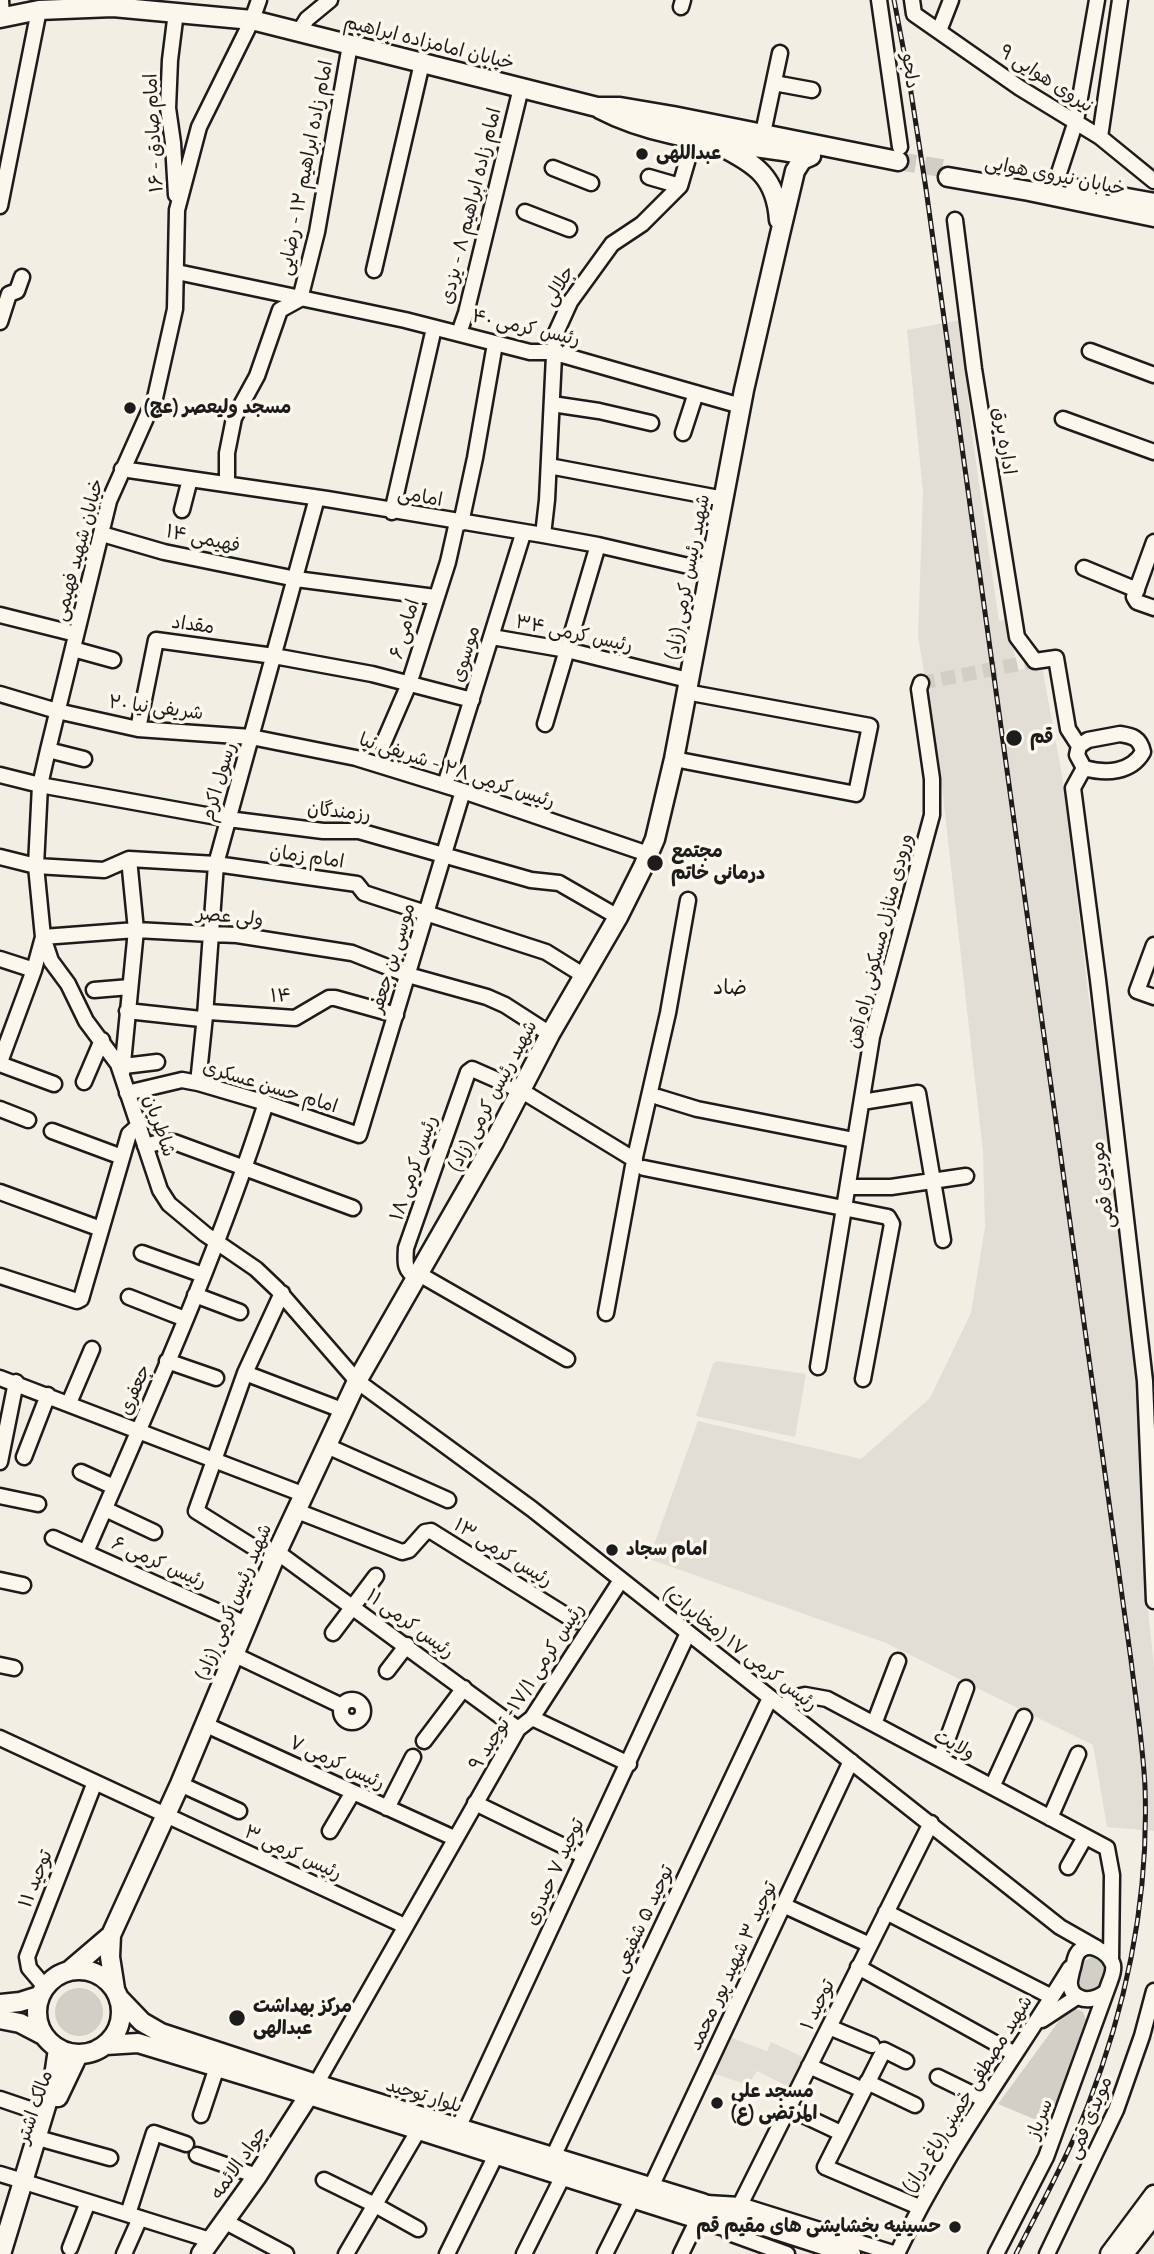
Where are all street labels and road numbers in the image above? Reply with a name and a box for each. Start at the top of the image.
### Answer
street label: خیابان امامزاده ابراهیم [341,11,517,75]
street label: نیروی هوایی ۹ [995,40,1097,118]
street label: دلجو [896,52,924,90]
street label: امام زاده ابراهیم ۱۲ - رضایی [274,59,338,277]
street label: ۱۶ - امام صادق [139,73,169,193]
street label: امام زاده ابراهیم ۸ - یزدی [436,105,506,307]
street label: خیابان نیروی هوایی [983,151,1127,201]
street label: جلالی [538,262,580,310]
street label: رئیس کرمی ۴۰ [470,305,582,351]
street label: اداره برق [987,406,1021,476]
street label: خیابان شهید فهیمی [49,476,109,624]
street label: امامی [396,482,444,512]
street label: شهید رئیس کرمی (زاد) [661,492,715,662]
street label: فهیمی ۱۴ [164,520,242,558]
street label: امامی ۶ [385,596,425,662]
street label: رئیس کرمی ۳۴ [513,610,635,658]
street label: مقداد [170,611,216,639]
street label: موسوی [447,623,485,685]
street label: ۲۰ شریفی نیا [107,691,205,725]
street label: رئیس کرمی ۲۸ - شریفی نیا [356,729,558,813]
street label: رسول اکرم [197,740,241,824]
street label: رزمندگان [306,797,372,827]
street label: ورودی منازل مسکونی راه آهن [842,831,918,1051]
street label: امام زمان [268,840,346,874]
street label: موسی بن جعفر [366,901,420,1015]
street label: ولی عصر [196,902,264,932]
street label: ۱۴ [270,984,292,1008]
street label: شهید رئیس کرمی (زاد) [444,1017,542,1175]
street label: امام حسن عسکری [200,1056,340,1118]
street label: شاطریان [138,1092,180,1160]
street label: رئیس کرمی ۱۸ [385,1112,443,1224]
street label: مویدی قمی [1086,1140,1120,1230]
street label: جعفری [114,1361,156,1419]
street label: رئیس کرمی ۱۳ [449,1514,557,1592]
street label: شهید رئیس کرمی (زاد) [191,1520,277,1684]
street label: رئیس کرمی ۶ [108,1532,210,1594]
street label: رئیس کرمی ۱۷ (مخابرات) [658,1582,822,1716]
street label: رئیس کرمی ۱۱ [361,1584,459,1664]
street label: رئیس کرمی ۱۷/۱- توحید ۹ [464,1599,590,1775]
street label: ولایت [929,1725,979,1765]
street label: رئیس کرمی ۷ [285,1731,389,1795]
street label: توحید ۷ حیدری [520,1815,590,1929]
street label: رئیس کرمی ۳ [240,1820,346,1886]
street label: توحید ۱۱ [14,1847,58,1911]
street label: توحید ۵ شفیعی [609,1862,679,1976]
street label: توحید ۳ شهيد پور محمد [684,1878,782,2054]
street label: توحید ۱ [796,1976,840,2034]
street label: شهید مصطفی خمینی(باغ دراز) [898,1991,1038,2197]
street label: مالک اشتر [12,2067,58,2147]
street label: مویدی قمی [1062,2073,1118,2163]
street label: بلوار توحید [383,2074,465,2118]
street label: سرباز [1022,2096,1058,2142]
street label: جواد الائمه [205,2122,273,2204]

